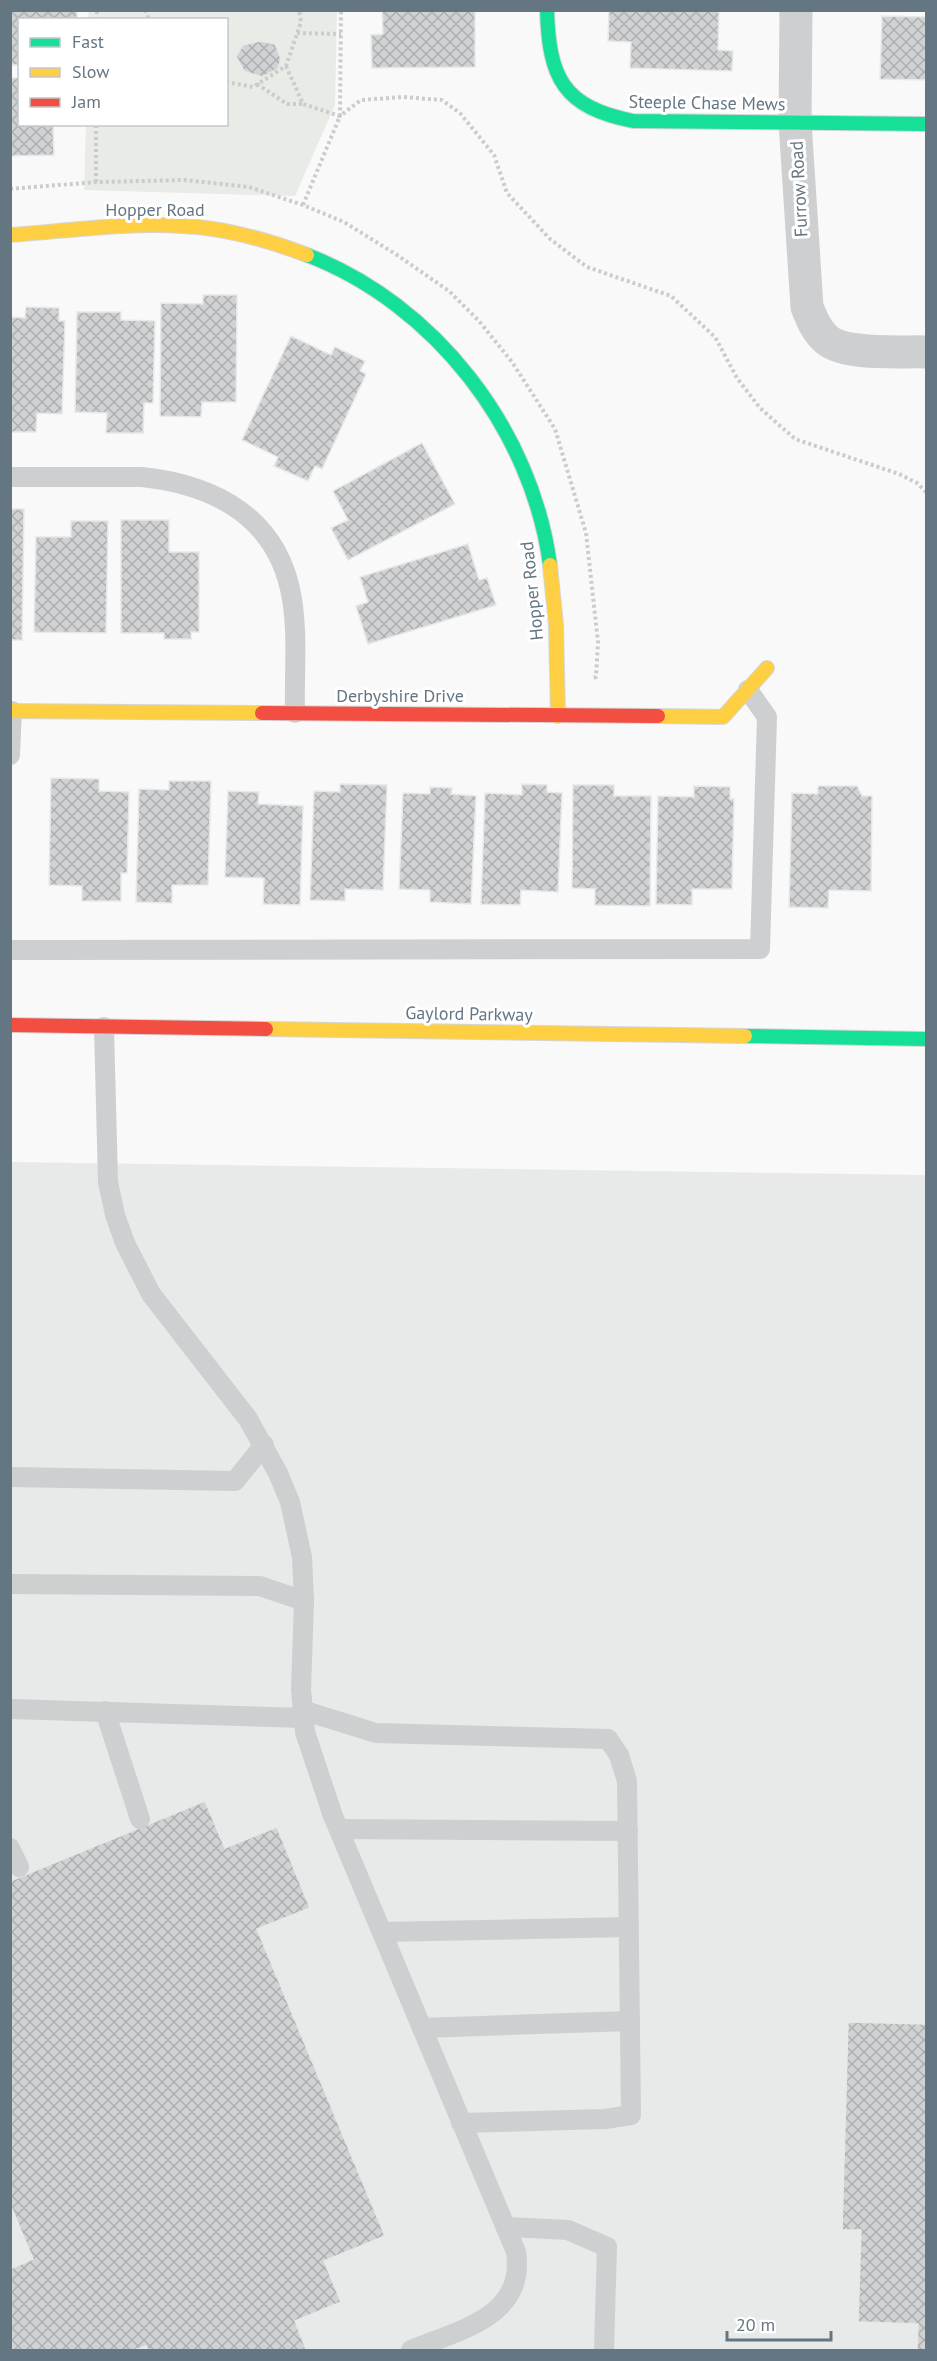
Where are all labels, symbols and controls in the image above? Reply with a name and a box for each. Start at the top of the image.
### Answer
legend [18,18,228,126]
text: Fast [72,30,104,53]
text: Slow [72,60,110,83]
text: Jam [71,90,101,113]
street label: Steeple Chase Mews [628,90,786,115]
street label: Furrow Road [784,140,813,238]
street label: Hopper Road [105,198,205,221]
street label: Hopper Road [515,540,548,642]
street label: Derbyshire Drive [336,684,464,707]
street label: Gaylord Parkway [405,1001,534,1026]
scale bar [727,2304,830,2342]
text: 20 m [736,2313,775,2336]

